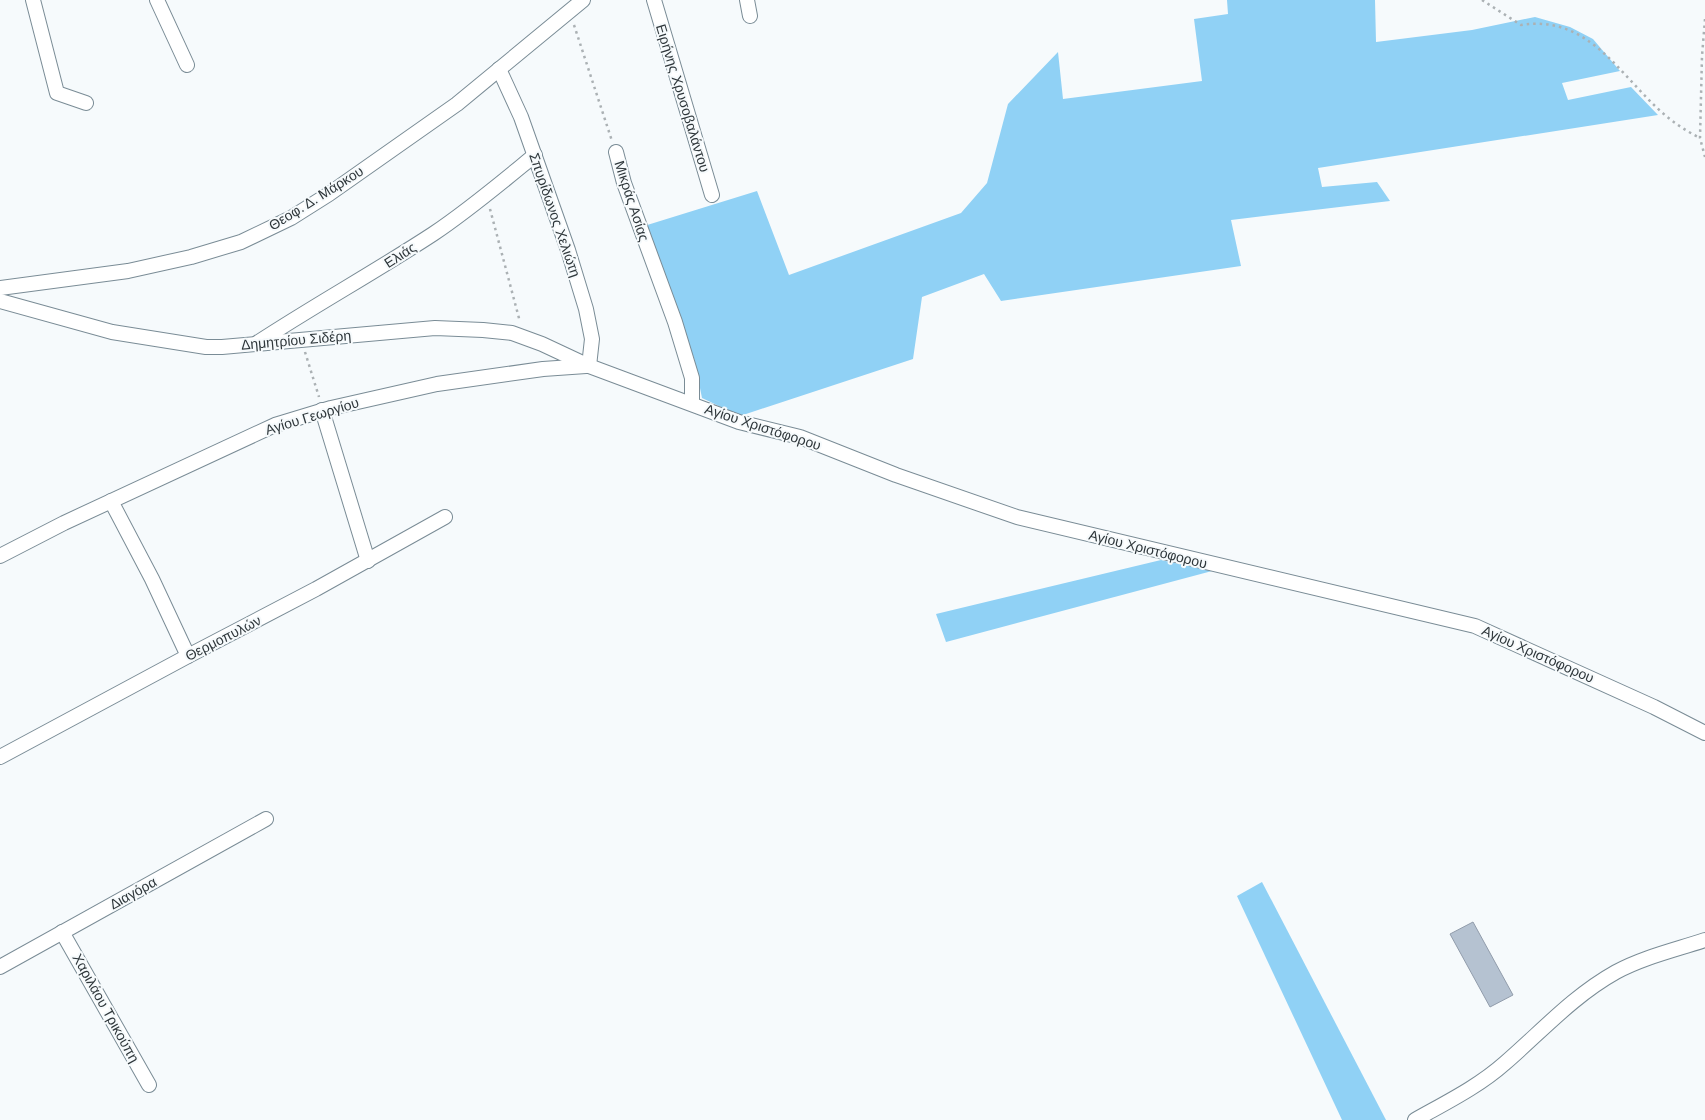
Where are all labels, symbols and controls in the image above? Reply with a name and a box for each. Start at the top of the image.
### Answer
street label: Ειρήνης Χρυσοβαλάντου [653,22,713,174]
street label: Σπυρίδωνος Χελιώτη [526,151,584,279]
street label: Μικράς Ασίας [611,159,653,243]
street label: Θεοφ. Δ. Μάρκου [266,163,366,233]
street label: Ελιάς [381,239,419,271]
street label: Δημητρίου Σιδέρη [240,327,352,353]
street label: Αγίου Γεωργίου [263,394,361,438]
street label: Αγίου Χριστόφορου [703,401,823,453]
street label: Αγίου Χριστόφορου [1087,527,1209,571]
street label: Θερμοπυλών [182,612,264,664]
street label: Αγίου Χριστόφορου [1479,622,1597,686]
street label: Διαγόρα [107,874,159,912]
street label: Χαριλάου Τρικούπη [69,951,143,1065]

